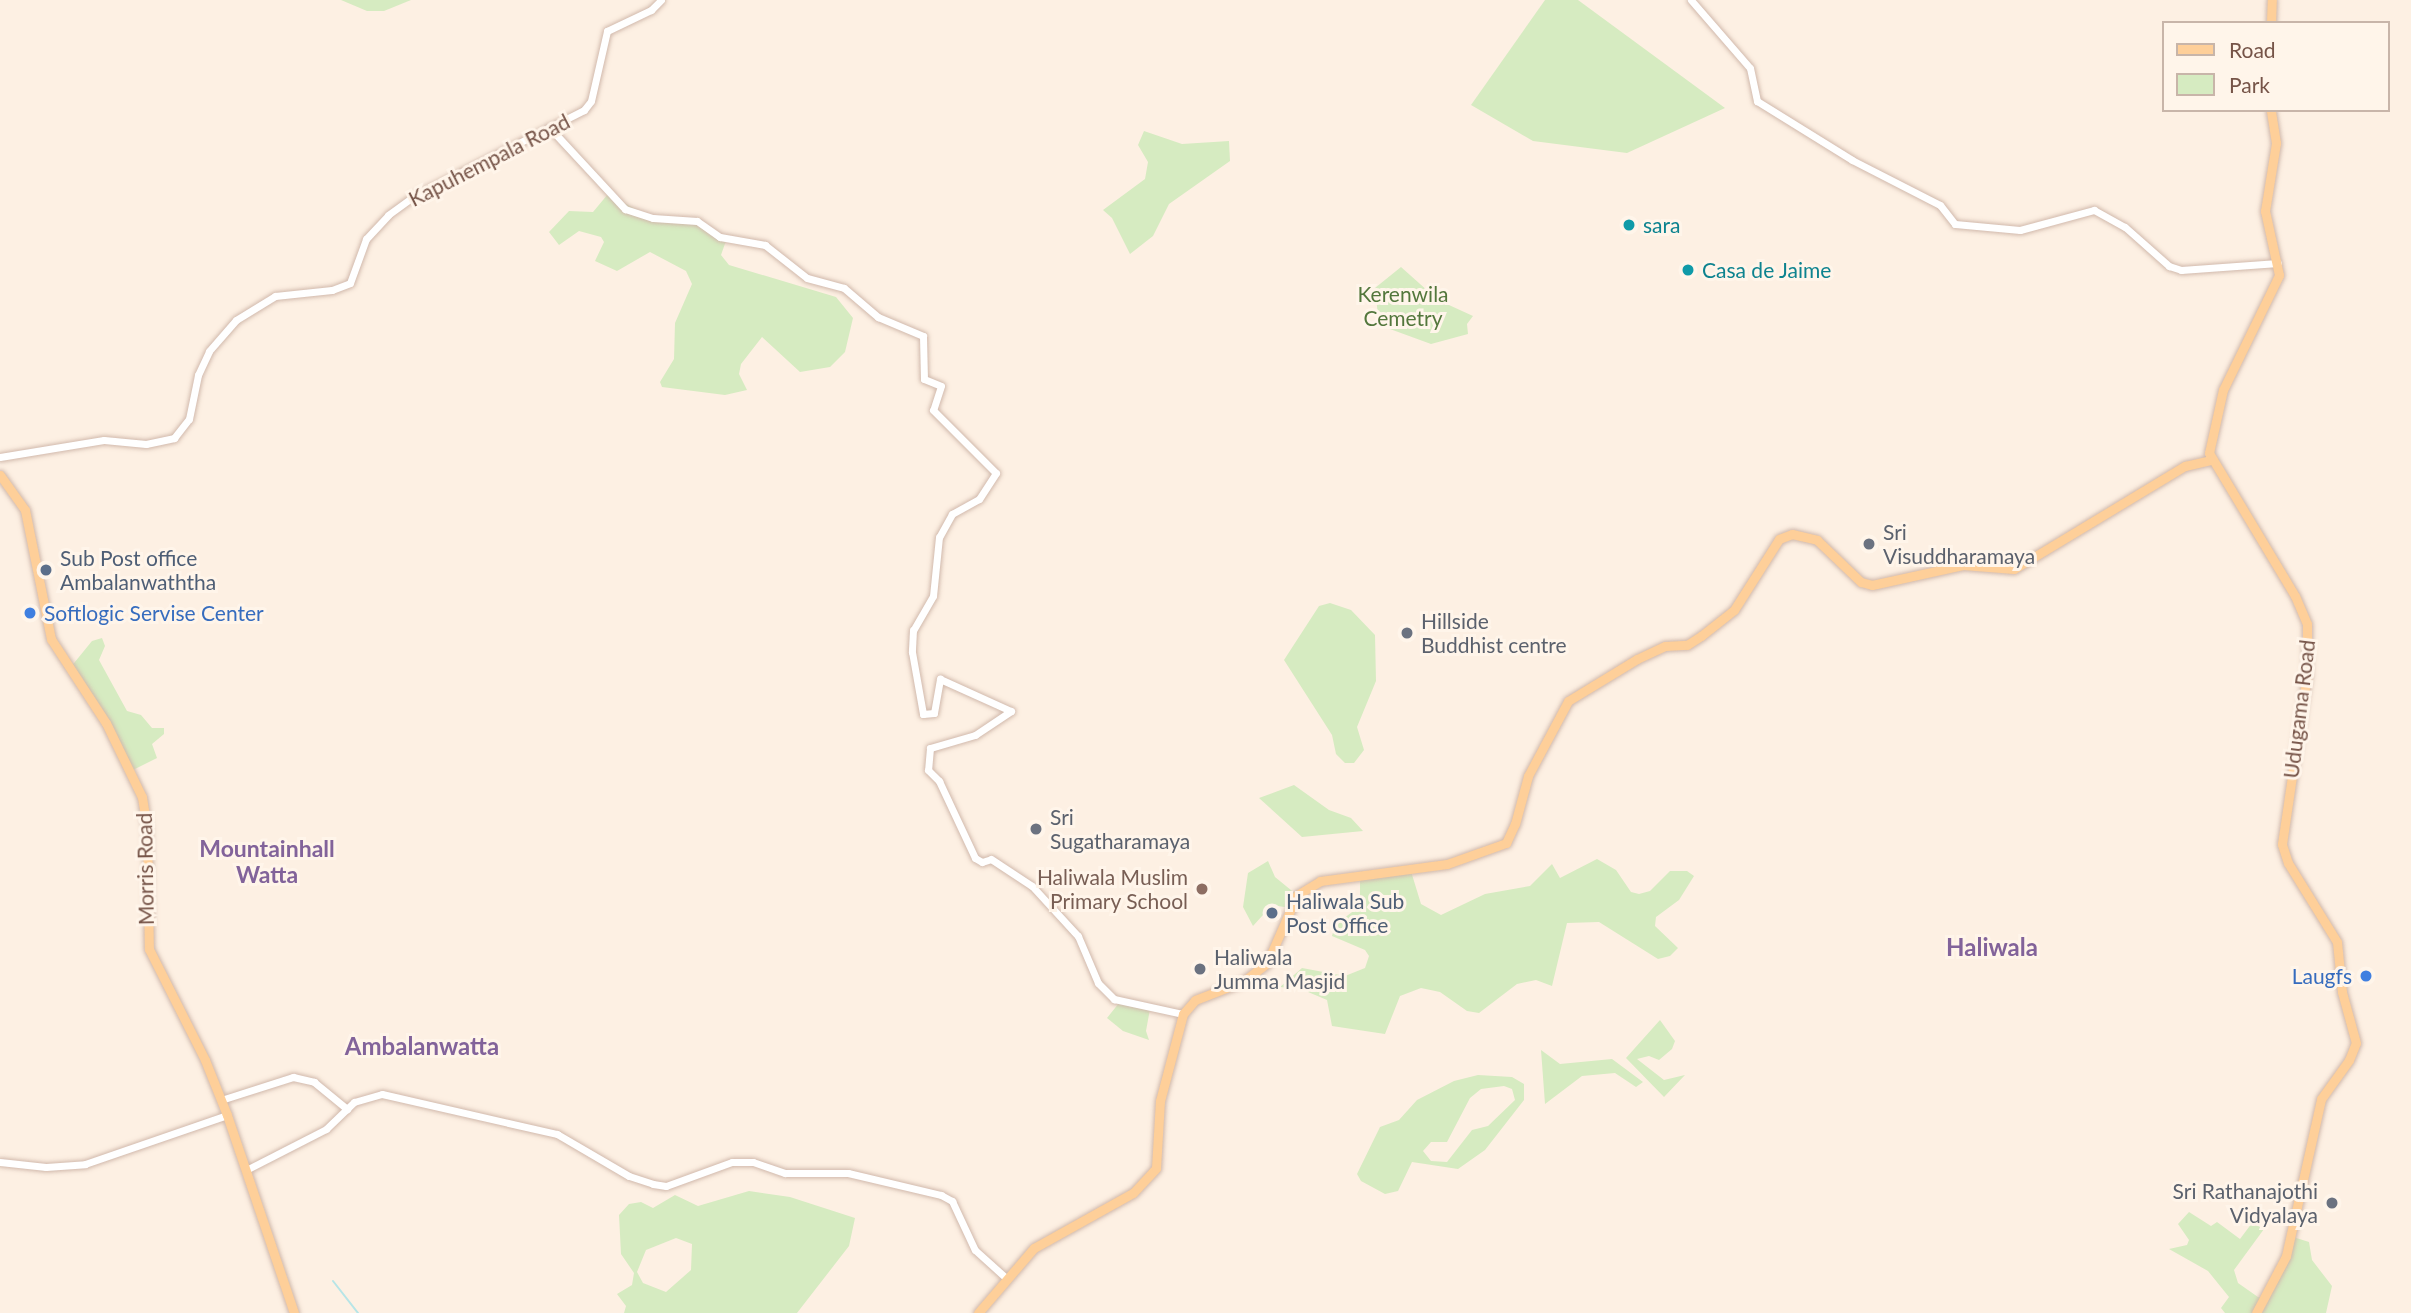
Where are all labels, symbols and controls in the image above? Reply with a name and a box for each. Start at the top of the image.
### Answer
legend [2162,21,2390,112]
text: Road [2229,37,2276,62]
text: Park [2229,72,2270,97]
street label: Kapuhempala Road [404,109,574,211]
place label: sara [1643,212,1680,238]
marker: sara [1621,217,1637,233]
place label: Casa de Jaime [1702,257,1832,283]
marker: Casa de Jaime [1680,262,1696,278]
park label: Kerenwila Cemetry [1357,281,1449,331]
place label: Sri Visuddharamaya [1883,519,2035,569]
marker: Sri Visuddharamaya [1861,536,1877,552]
place label: Sub Post office Ambalanwaththa [60,545,216,595]
marker: Sub Post office Ambalanwaththa [38,562,54,578]
place label: Softlogic Servise Center [44,600,264,626]
marker: Softlogic Servise Center [22,605,38,621]
place label: Hillside Buddhist centre [1421,608,1567,658]
marker: Hillside Buddhist centre [1399,625,1415,641]
street label: Udugama Road [2278,638,2320,780]
place label: Sri Sugatharamaya [1050,804,1190,854]
street label: Morris Road [131,813,159,925]
marker: Sri Sugatharamaya [1028,821,1044,837]
district label: Mountainhall Watta [199,834,335,888]
place label: Haliwala Muslim Primary School [1037,864,1188,914]
marker: Haliwala Muslim Primary School [1194,881,1210,897]
place label: Haliwala Sub Post Office [1286,888,1404,938]
marker: Haliwala Sub Post Office [1264,905,1280,921]
district label: Haliwala [1946,933,2038,961]
place label: Haliwala Jumma Masjid [1214,944,1345,994]
marker: Haliwala Jumma Masjid [1192,961,1208,977]
place label: Laugfs [2292,963,2352,989]
marker: Laugfs [2358,968,2374,984]
district label: Ambalanwatta [345,1032,499,1060]
place label: Sri Rathanajothi Vidyalaya [2173,1178,2318,1228]
marker: Sri Rathanajothi Vidyalaya [2324,1195,2340,1211]

